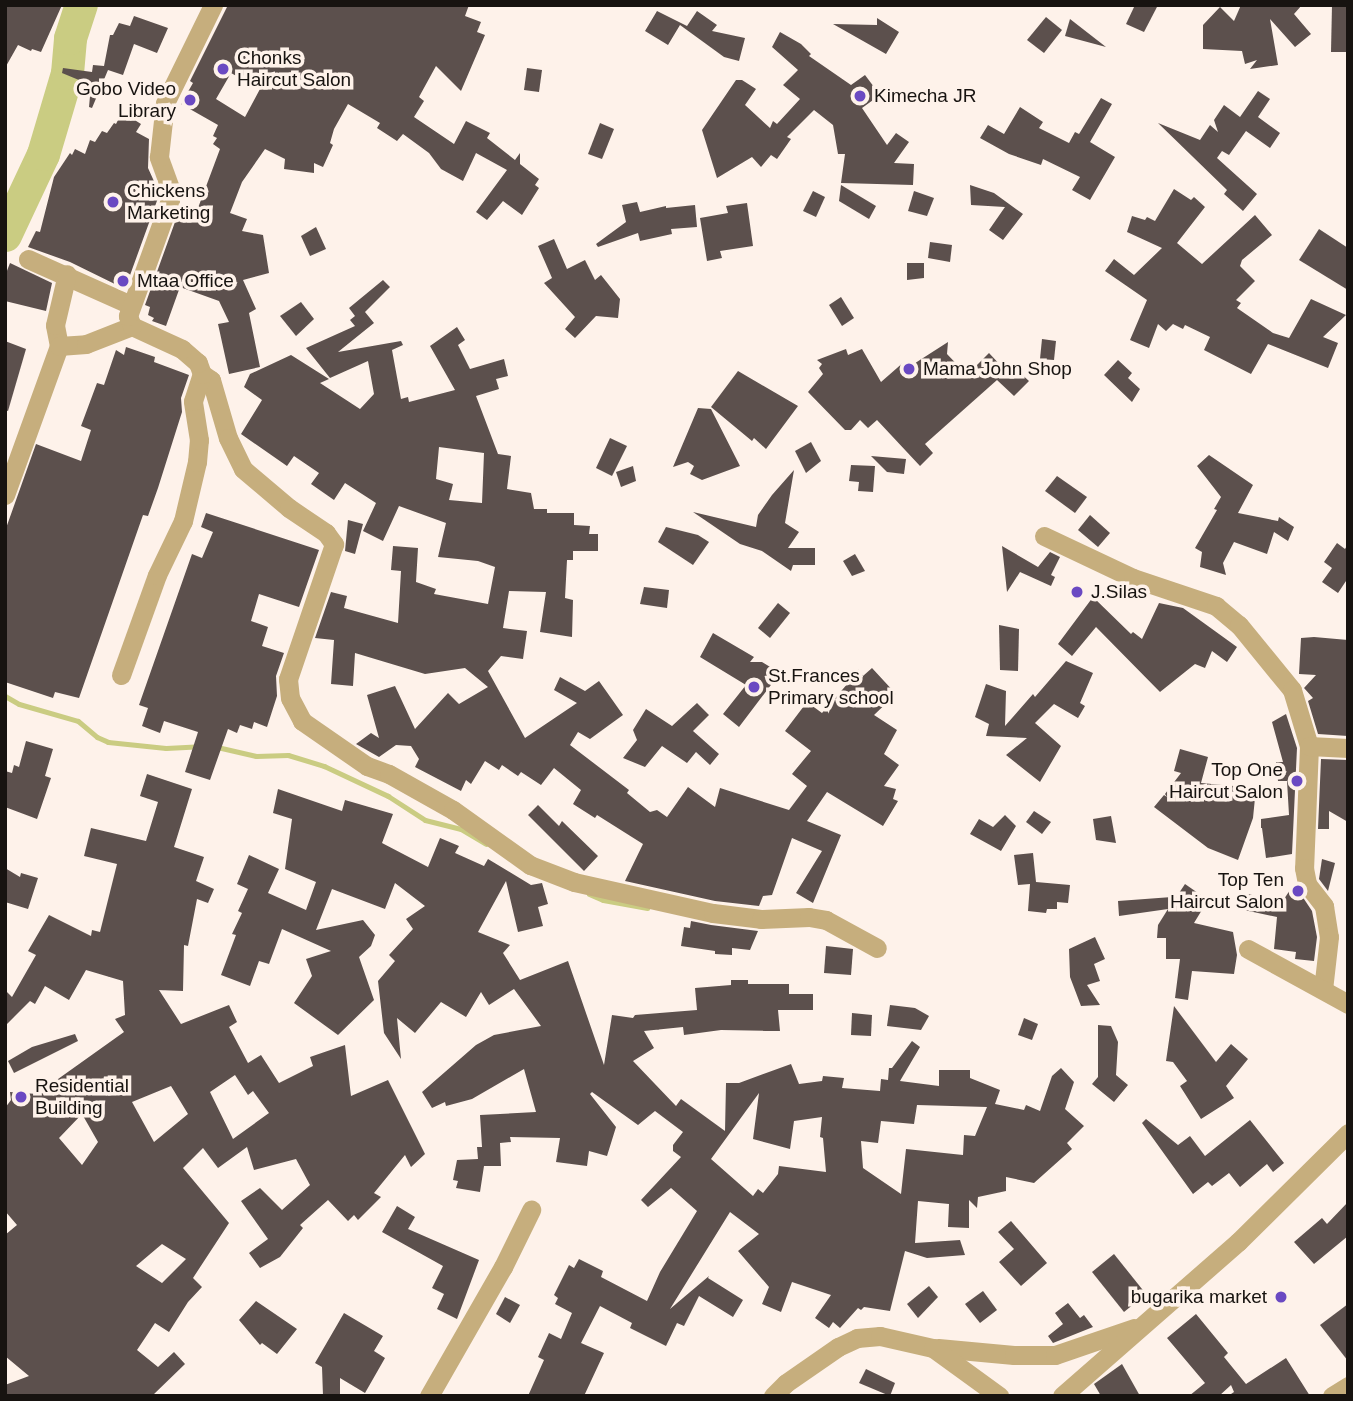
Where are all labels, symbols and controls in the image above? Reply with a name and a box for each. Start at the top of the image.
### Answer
place label: Chonks Haircut Salon [237,47,351,91]
marker: Chonks Haircut Salon [215,61,231,77]
place label: Gobo Video Library [76,78,176,122]
place label: Kimecha JR [874,85,976,107]
marker: Kimecha JR [852,88,868,104]
marker: Gobo Video Library [182,92,198,108]
place label: Chickens Marketing [127,180,210,224]
marker: Chickens Marketing [105,194,121,210]
place label: Mtaa Office [137,270,234,292]
marker: Mtaa Office [115,273,131,289]
place label: Mama John Shop [923,358,1072,380]
marker: Mama John Shop [901,361,917,377]
place label: J.Silas [1091,581,1147,603]
marker: J.Silas [1069,584,1085,600]
place label: St.Frances Primary school [768,665,894,709]
marker: St.Frances Primary school [746,679,762,695]
place label: Top One Haircut Salon [1169,759,1283,803]
marker: Top One Haircut Salon [1289,773,1305,789]
place label: Top Ten Haircut Salon [1170,869,1284,913]
marker: Top Ten Haircut Salon [1290,883,1306,899]
place label: Residential Building [35,1075,129,1119]
marker: Residential Building [13,1089,29,1105]
place label: bugarika market [1131,1286,1267,1308]
marker: bugarika market [1273,1289,1289,1305]

